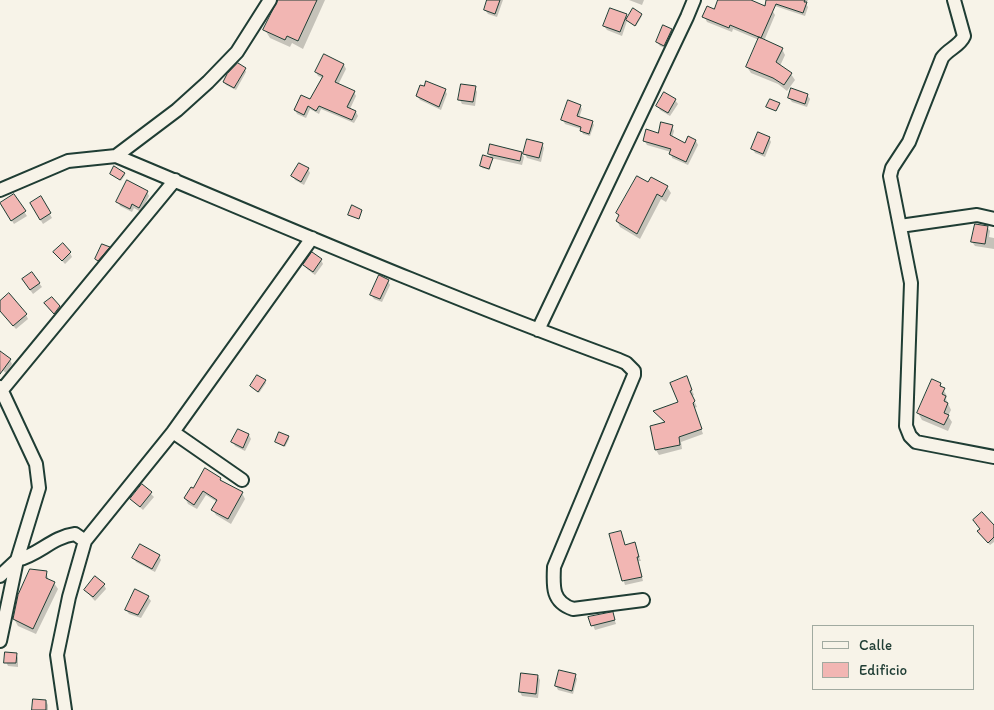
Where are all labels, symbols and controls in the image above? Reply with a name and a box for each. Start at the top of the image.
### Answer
legend [812,625,974,690]
text: Calle [859,636,892,654]
text: Edificio [859,661,907,679]

